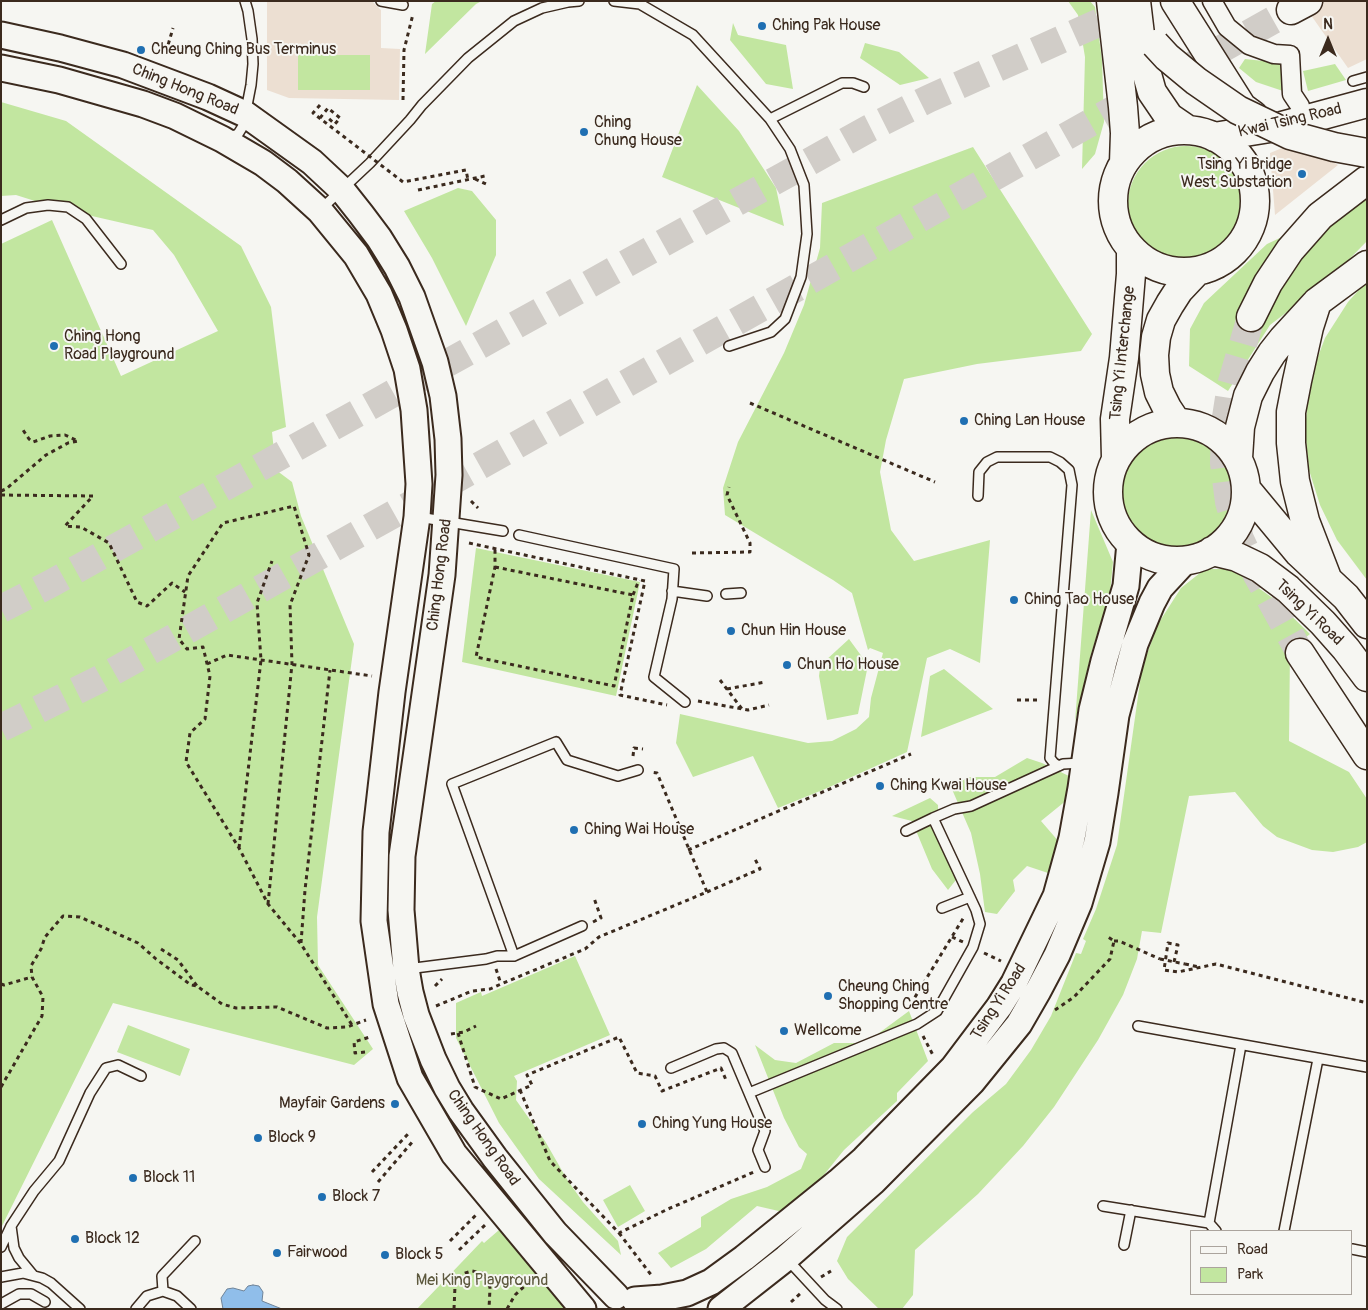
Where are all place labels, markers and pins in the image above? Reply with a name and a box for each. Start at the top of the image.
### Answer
place label: Ching Pak House [772,16,880,36]
marker: Ching Pak House [756,20,768,32]
place label: Cheung Ching Bus Terminus [151,40,336,60]
marker: Cheung Ching Bus Terminus [135,44,147,56]
place label: Ching Chung House [594,113,682,151]
marker: Ching Chung House [578,126,590,138]
place label: Tsing Yi Bridge West Substation [1181,155,1292,193]
marker: Tsing Yi Bridge West Substation [1296,168,1308,180]
place label: Ching Hong Road Playground [64,327,174,365]
marker: Ching Hong Road Playground [48,340,60,352]
place label: Ching Lan House [974,411,1085,431]
marker: Ching Lan House [958,415,970,427]
place label: Ching Tao House [1024,590,1134,610]
marker: Ching Tao House [1008,594,1020,606]
place label: Chun Hin House [741,621,846,641]
marker: Chun Hin House [725,625,737,637]
place label: Chun Ho House [797,655,899,675]
marker: Chun Ho House [781,659,793,671]
place label: Ching Kwai House [890,776,1007,796]
marker: Ching Kwai House [874,780,886,792]
place label: Ching Wai House [584,820,694,840]
marker: Ching Wai House [568,824,580,836]
place label: Cheung Ching Shopping Centre [838,977,948,1015]
marker: Cheung Ching Shopping Centre [822,990,834,1002]
place label: Wellcome [794,1021,862,1041]
marker: Wellcome [778,1025,790,1037]
place label: Mayfair Gardens [279,1094,385,1114]
marker: Mayfair Gardens [389,1098,401,1110]
place label: Ching Yung House [652,1114,772,1134]
marker: Ching Yung House [636,1118,648,1130]
place label: Block 9 [268,1128,316,1148]
marker: Block 9 [252,1132,264,1144]
place label: Block 11 [143,1168,195,1188]
marker: Block 11 [127,1172,139,1184]
place label: Block 7 [332,1187,380,1207]
marker: Block 7 [316,1191,328,1203]
place label: Block 12 [85,1229,140,1249]
marker: Block 12 [69,1233,81,1245]
place label: Fairwood [287,1243,348,1263]
place label: Block 5 [395,1245,443,1265]
marker: Fairwood [271,1247,283,1259]
marker: Block 5 [379,1249,391,1261]

